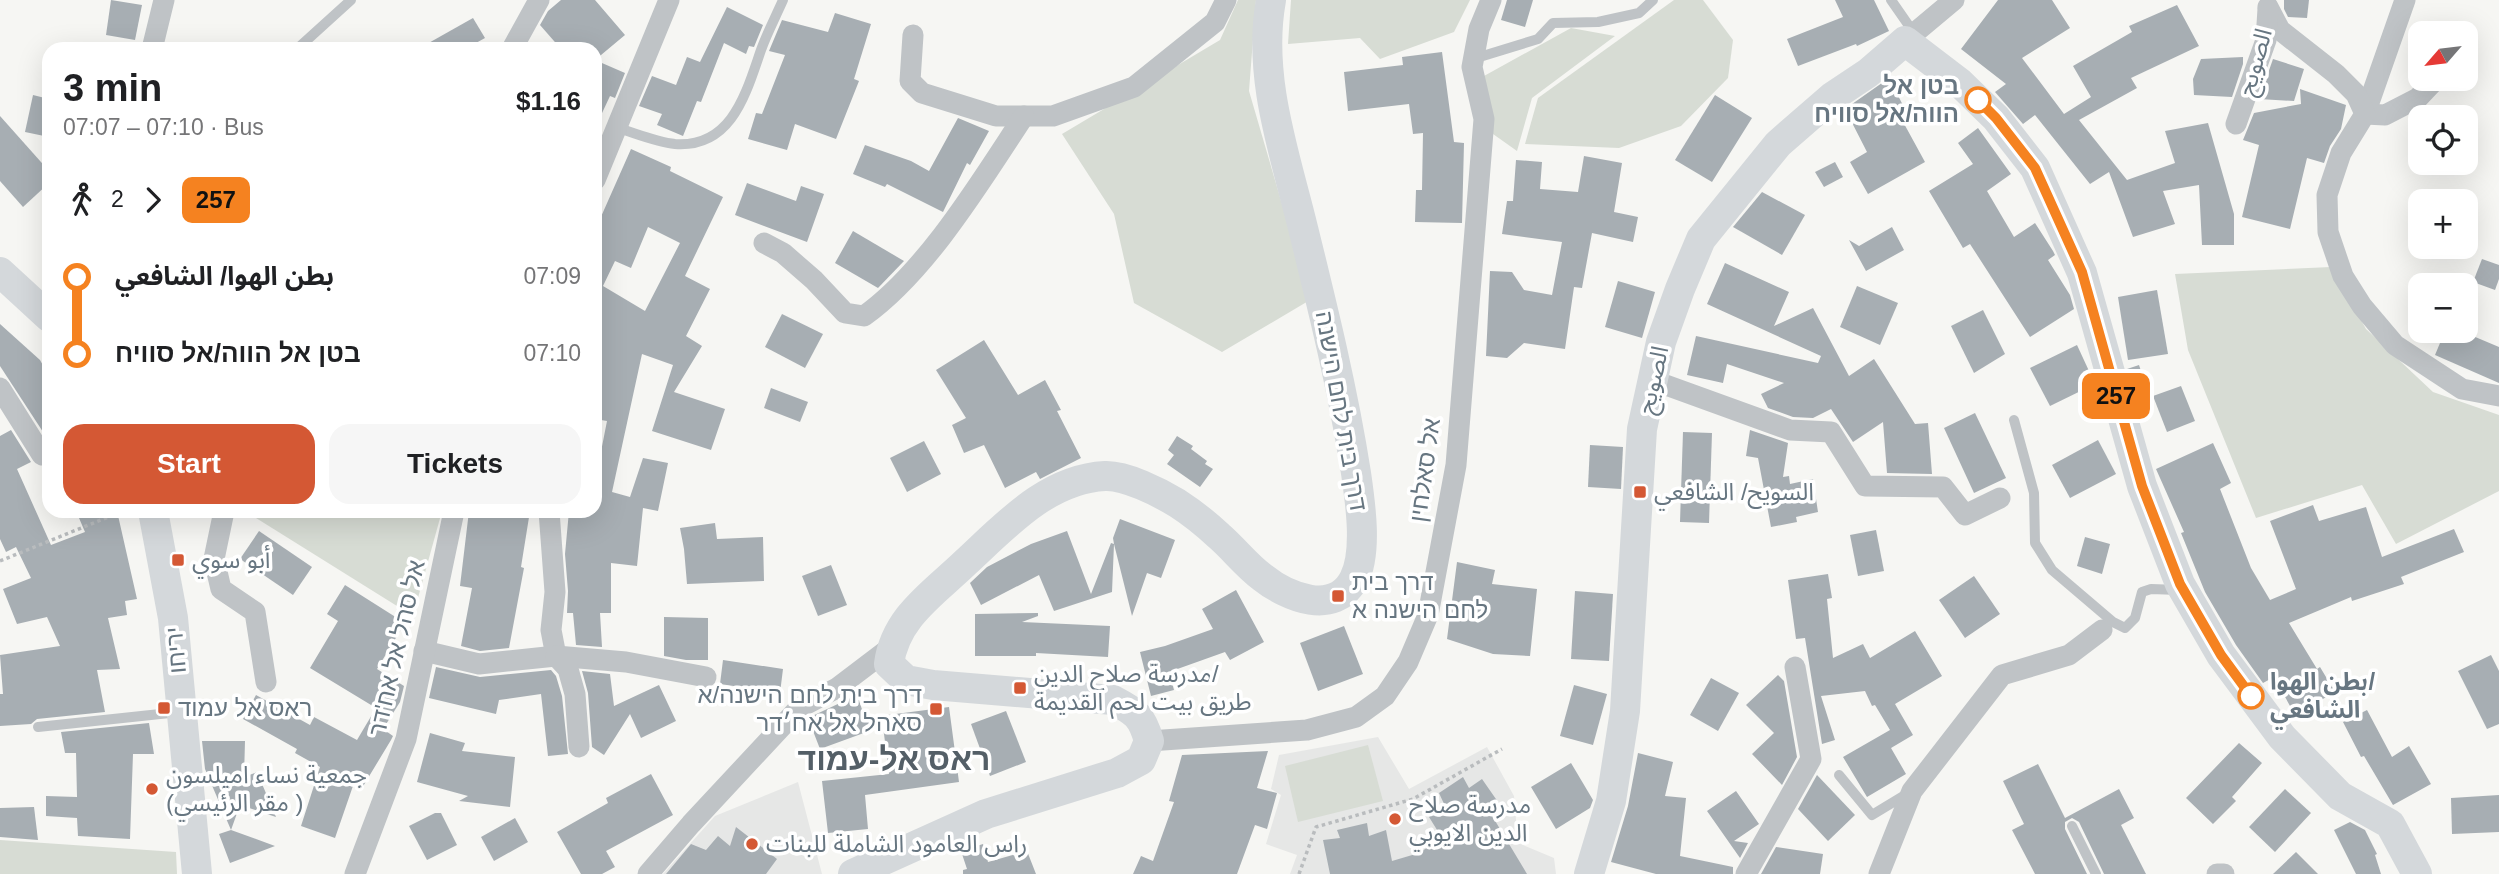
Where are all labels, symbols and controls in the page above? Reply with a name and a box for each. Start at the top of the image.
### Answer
north arrow [2408,21,2478,91]
map controls [2408,21,2478,343]
street label: الصويح [2232,25,2281,100]
text: 3 min [63,67,162,109]
place label: בטן אל הווה/אל סוויח [1814,72,1959,127]
text: $1.16 [516,86,581,116]
marker: בטן אל הווה/אל סוויח [1965,87,1991,113]
button: locate [2408,105,2478,175]
text: 07:07 – 07:10 · Bus [63,114,264,140]
icon: walk [63,181,101,219]
icon: forward [134,181,172,219]
text: 2 [111,186,124,212]
text: 257 [196,186,236,213]
button: + [2408,189,2478,259]
text: بطن الهوا/ الشافعي [115,261,334,291]
text: 07:09 [523,263,581,289]
button: − [2408,273,2478,343]
street label: דרך בית לחם הישנה [1311,309,1372,513]
text: בטן אל הווה/אל סוויח [115,338,361,368]
text: 07:10 [523,340,581,366]
street label: الصويح [1632,343,1677,417]
line badge: 257 [2076,373,2156,419]
text: 257 [2096,382,2136,409]
street label: אל סאלחין [1404,416,1445,524]
button: Start [63,424,315,504]
button: Tickets [329,424,581,504]
place label: السويح/ الشافعي [1654,478,1814,511]
marker: السويح/ الشافعي [1632,484,1648,500]
place label: أبو سوي [192,544,270,579]
marker: أبو سوي [170,552,186,568]
street label: אל סהל אל אח'דר [363,557,430,738]
place label: דרך בית לחם הישנה א [1352,568,1488,623]
marker: דרך בית לחם הישנה א [1330,588,1346,604]
street label: יריחו [160,626,191,675]
place label: مدرسة صلاح الدين/ طريق بيت لحم القديمة [1034,660,1252,719]
place label: بطن الهوا/ الشافعي [2270,668,2375,730]
marker: مدرسة صلاح الدين/ طريق بيت لحم القديمة [1012,680,1028,696]
place label: דרך בית לחם הישנה/א סאהל אל אח׳דר [698,681,922,736]
marker: بطن الهوا/ الشافعي [2238,683,2264,709]
place label: ראס אל עמוד [178,694,312,721]
marker: ראס אל עמוד [156,700,172,716]
marker: דרך בית לחם הישנה/א סאהל אל אח׳דר [928,701,944,717]
district label: ראס אל-עמוד [798,741,990,777]
place label: جمعية نساء اميلسون (مقر الرئيسي ) [166,761,367,822]
marker: جمعية نساء اميلسون (مقر الرئيسي ) [144,781,160,797]
place label: مدرسة صلاح الدين الايوبي [1409,791,1531,852]
marker: مدرسة صلاح الدين الايوبي [1387,811,1403,827]
place label: راس العامود الشاملة للبنات [766,830,1027,858]
marker: راس العامود الشاملة للبنات [744,836,760,852]

